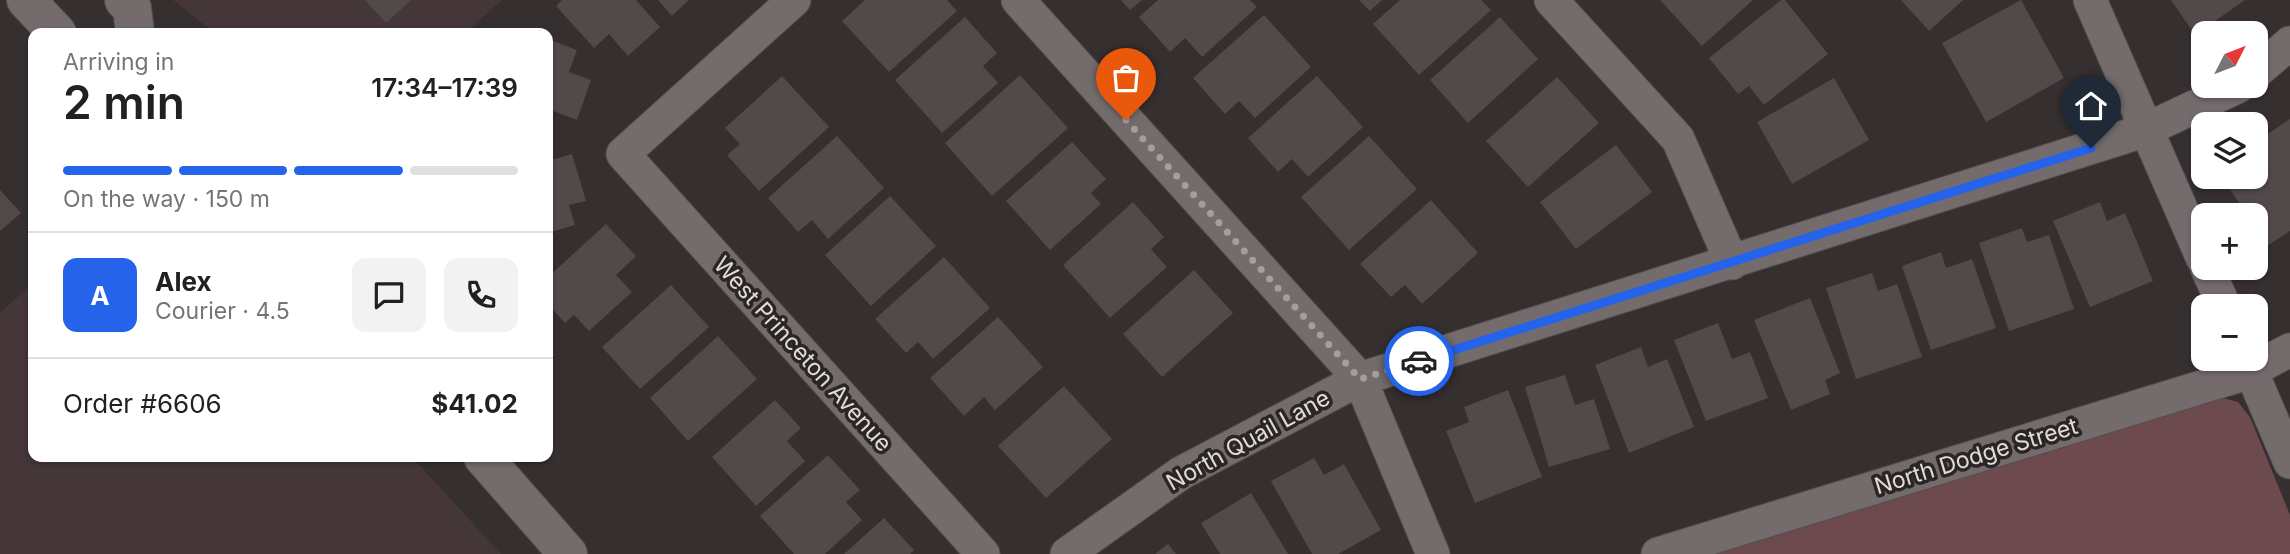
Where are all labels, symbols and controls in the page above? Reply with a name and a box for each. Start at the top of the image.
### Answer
north arrow [2191,21,2268,98]
map controls [2191,21,2268,371]
text: Arriving in [63,48,174,76]
pin [1096,48,1156,120]
icon: bag [1107,59,1145,97]
text: 17:34–17:39 [371,72,518,103]
text: 2 min [63,74,185,130]
pin [2061,76,2121,148]
icon: home [2072,87,2110,125]
button: layers [2191,112,2268,189]
text: On the way · 150 m [63,185,270,213]
button: + [2191,203,2268,280]
street label: West Princeton Avenue [708,251,898,457]
button: chat [352,258,426,332]
button: phone [444,258,518,332]
text: Alex [155,266,212,297]
text: A [90,280,110,311]
button: − [2191,294,2268,371]
text: Courier · 4.5 [155,297,290,325]
courier [1384,326,1454,396]
icon: car [1400,342,1438,380]
street label: North Quail Lane [1161,384,1335,496]
text: Order #6606 [63,388,222,419]
text: $41.02 [431,388,518,419]
street label: North Dodge Street [1871,412,2081,500]

